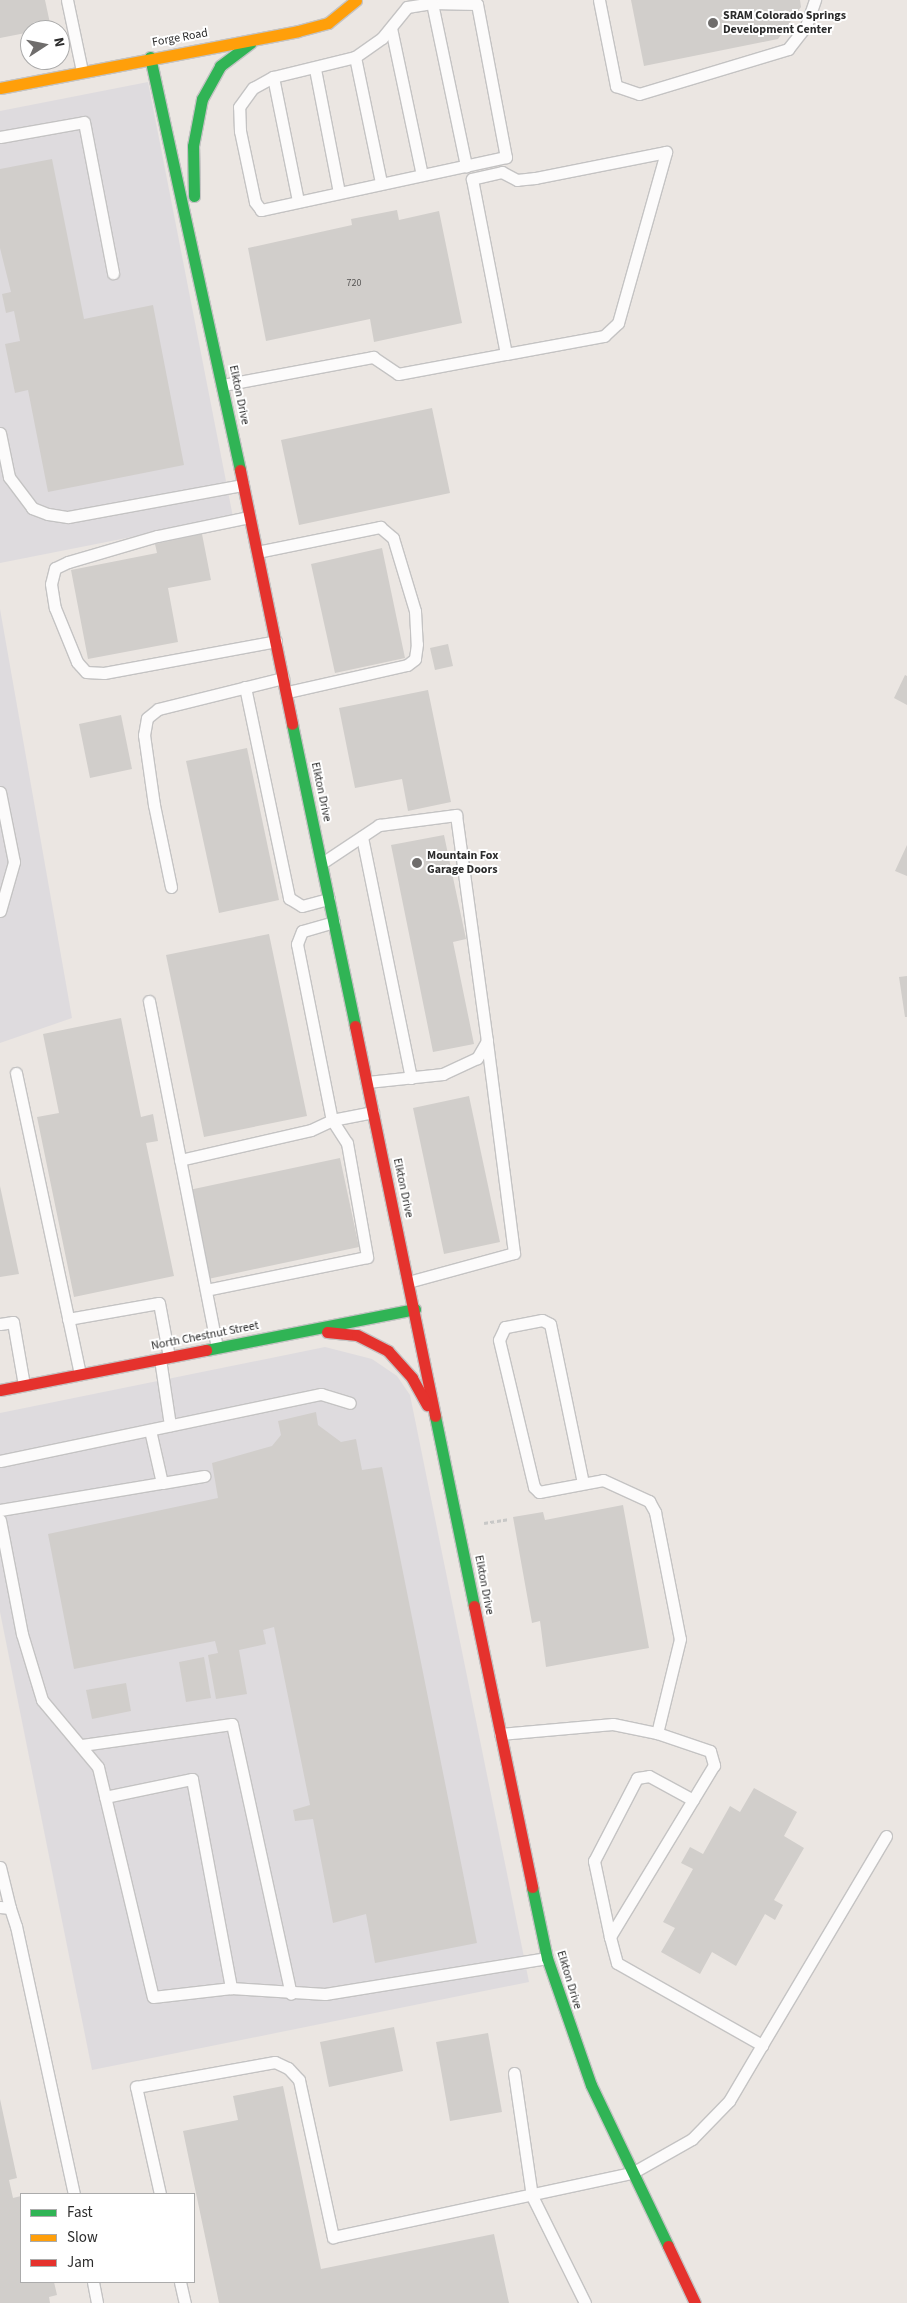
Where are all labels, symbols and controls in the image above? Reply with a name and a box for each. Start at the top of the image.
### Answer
place label: SRAM Colorado Springs Development Center [723,9,846,37]
marker: SRAM Colorado Springs Development Center [707,17,719,29]
north arrow [20,20,70,70]
street label: Forge Road [151,26,209,50]
text: N [48,36,69,49]
house number: 720 [347,278,361,290]
street label: Elkton Drive [226,364,252,426]
street label: Elkton Drive [308,761,334,823]
place label: Mountain Fox Garage Doors [427,849,498,877]
marker: Mountain Fox Garage Doors [411,857,423,869]
street label: Elkton Drive [390,1157,416,1219]
street label: North Chestnut Street [150,1319,260,1353]
street label: Elkton Drive [471,1554,497,1616]
street label: Elkton Drive [553,1949,585,2011]
legend [20,2193,195,2283]
text: Fast [67,2202,93,2223]
text: Slow [67,2227,98,2248]
text: Jam [67,2252,94,2273]

